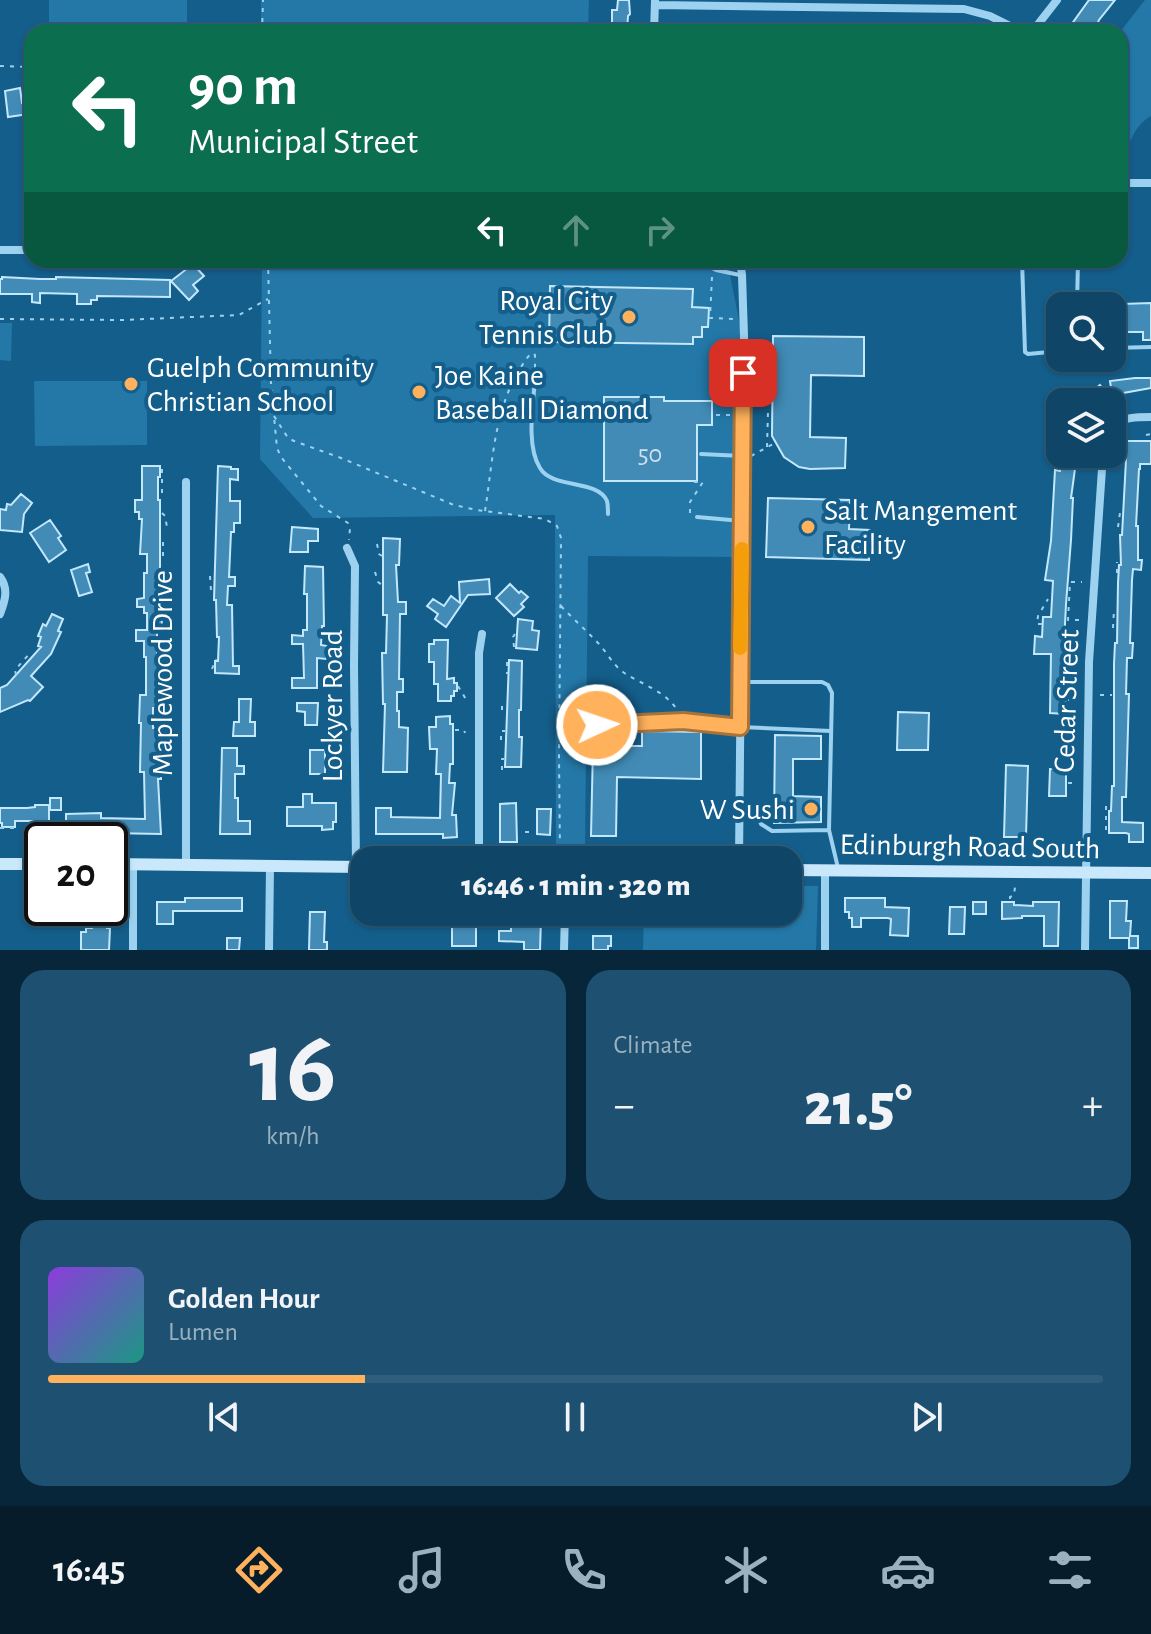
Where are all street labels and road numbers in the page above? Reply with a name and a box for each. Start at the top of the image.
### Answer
street label: Maplewood Drive [148,570,178,776]
street label: Cedar Street [1050,629,1085,773]
street label: Lockyer Road [318,630,348,782]
street label: Edinburgh Road South [839,830,1101,864]

